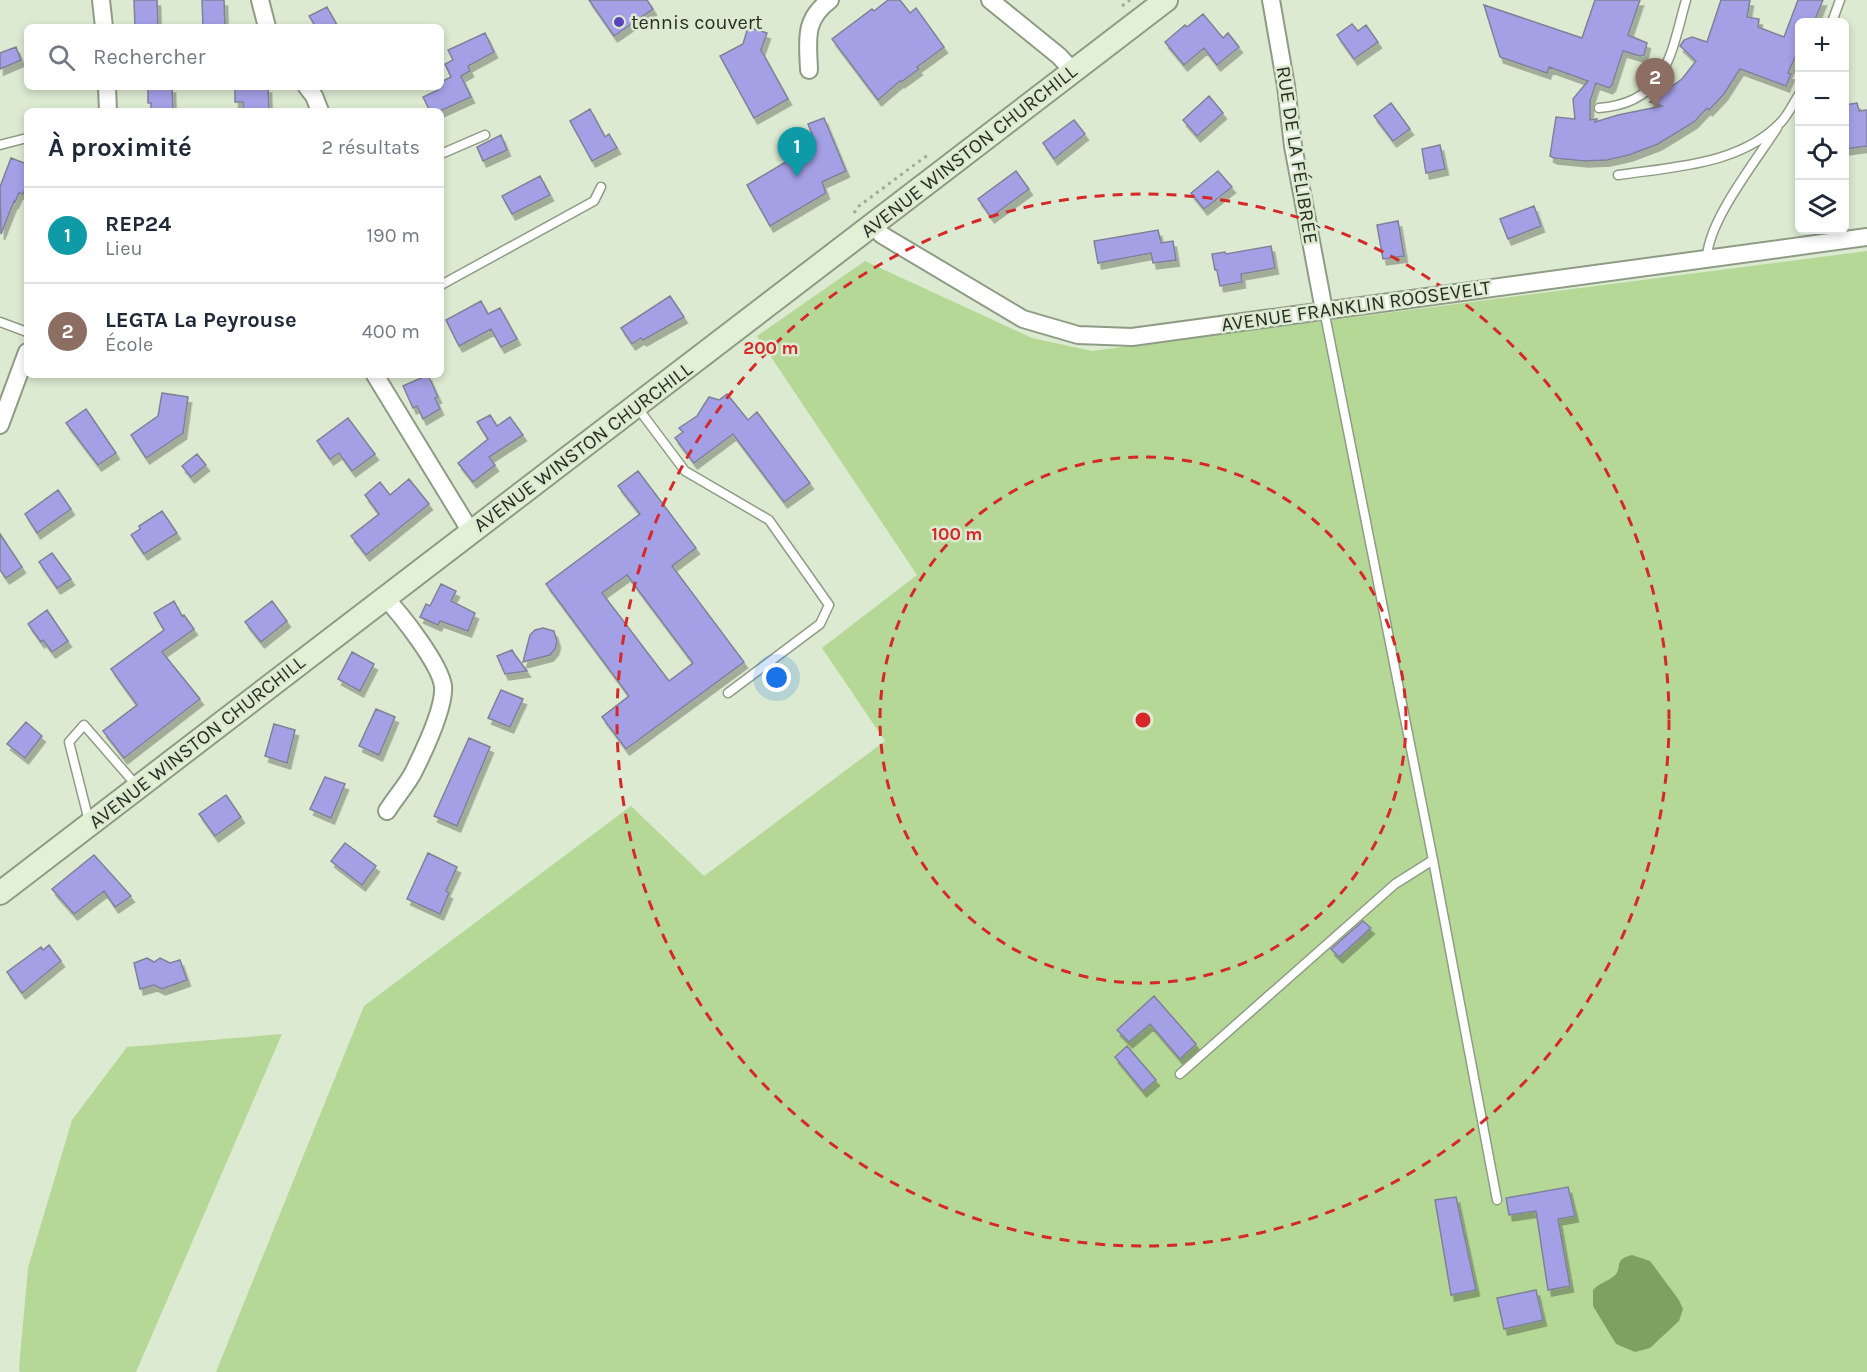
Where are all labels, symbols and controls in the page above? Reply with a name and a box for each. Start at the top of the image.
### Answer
place label: tennis couvert [631,11,763,34]
marker: tennis couvert [612,15,626,29]
map controls [1795,18,1849,234]
button: + [1795,18,1849,72]
search box [24,24,444,90]
icon: search [45,41,78,74]
text: Rechercher [93,44,206,70]
pin: 2 [1636,58,1674,108]
street label: AVENUE WINSTON CHURCHILL [856,59,1082,242]
street label: RUE DE LA FÉLIBRÉE [1272,64,1323,246]
button: − [1795,72,1849,126]
button: locate [1795,126,1849,180]
pin: 1 [778,128,816,177]
text: À proximité [48,132,192,163]
text: 2 résultats [321,136,420,159]
button: layers [1795,180,1849,234]
text: REP24 [105,211,171,237]
text: 1 [64,224,71,247]
text: 190 m [366,224,420,247]
text: Lieu [105,237,143,260]
street label: AVENUE FRANKLIN ROOSEVELT [1220,276,1492,336]
text: LEGTA La Peyrouse [105,307,297,333]
text: 2 [61,320,74,343]
text: 400 m [362,320,420,343]
text: École [105,333,153,356]
text: 200 m [743,337,799,359]
street label: AVENUE WINSTON CHURCHILL [469,357,697,537]
text: 100 m [932,523,982,545]
street label: AVENUE WINSTON CHURCHILL [84,650,310,833]
your location [762,663,791,692]
centre of rings [1133,710,1153,730]

